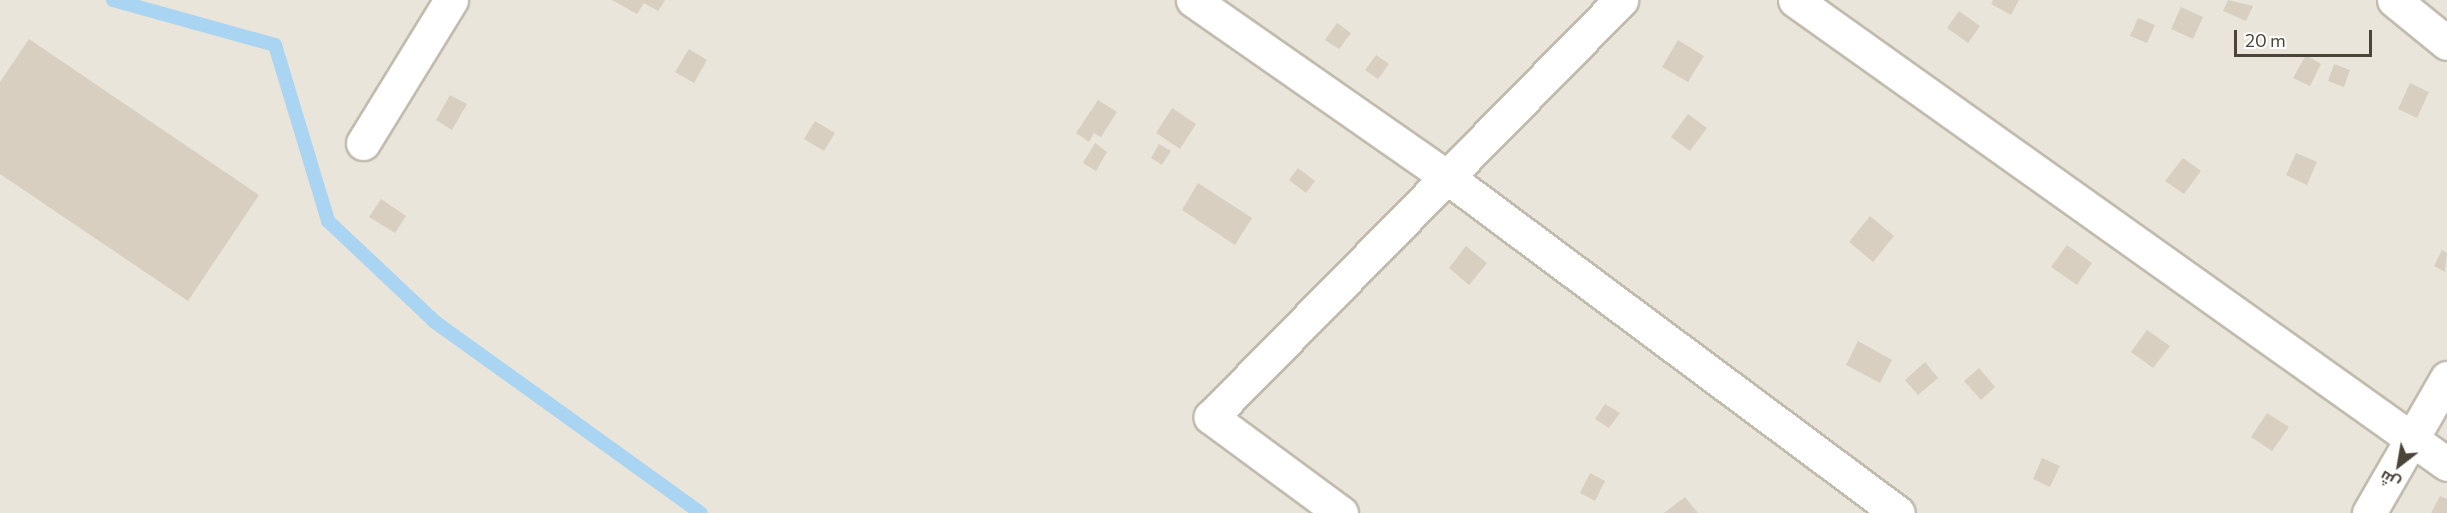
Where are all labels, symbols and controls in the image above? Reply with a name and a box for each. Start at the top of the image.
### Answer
scale bar [2237,18,2375,56]
text: 20 m [2245,29,2286,51]
north arrow [2369,435,2429,495]
text: ش [2376,467,2403,494]

